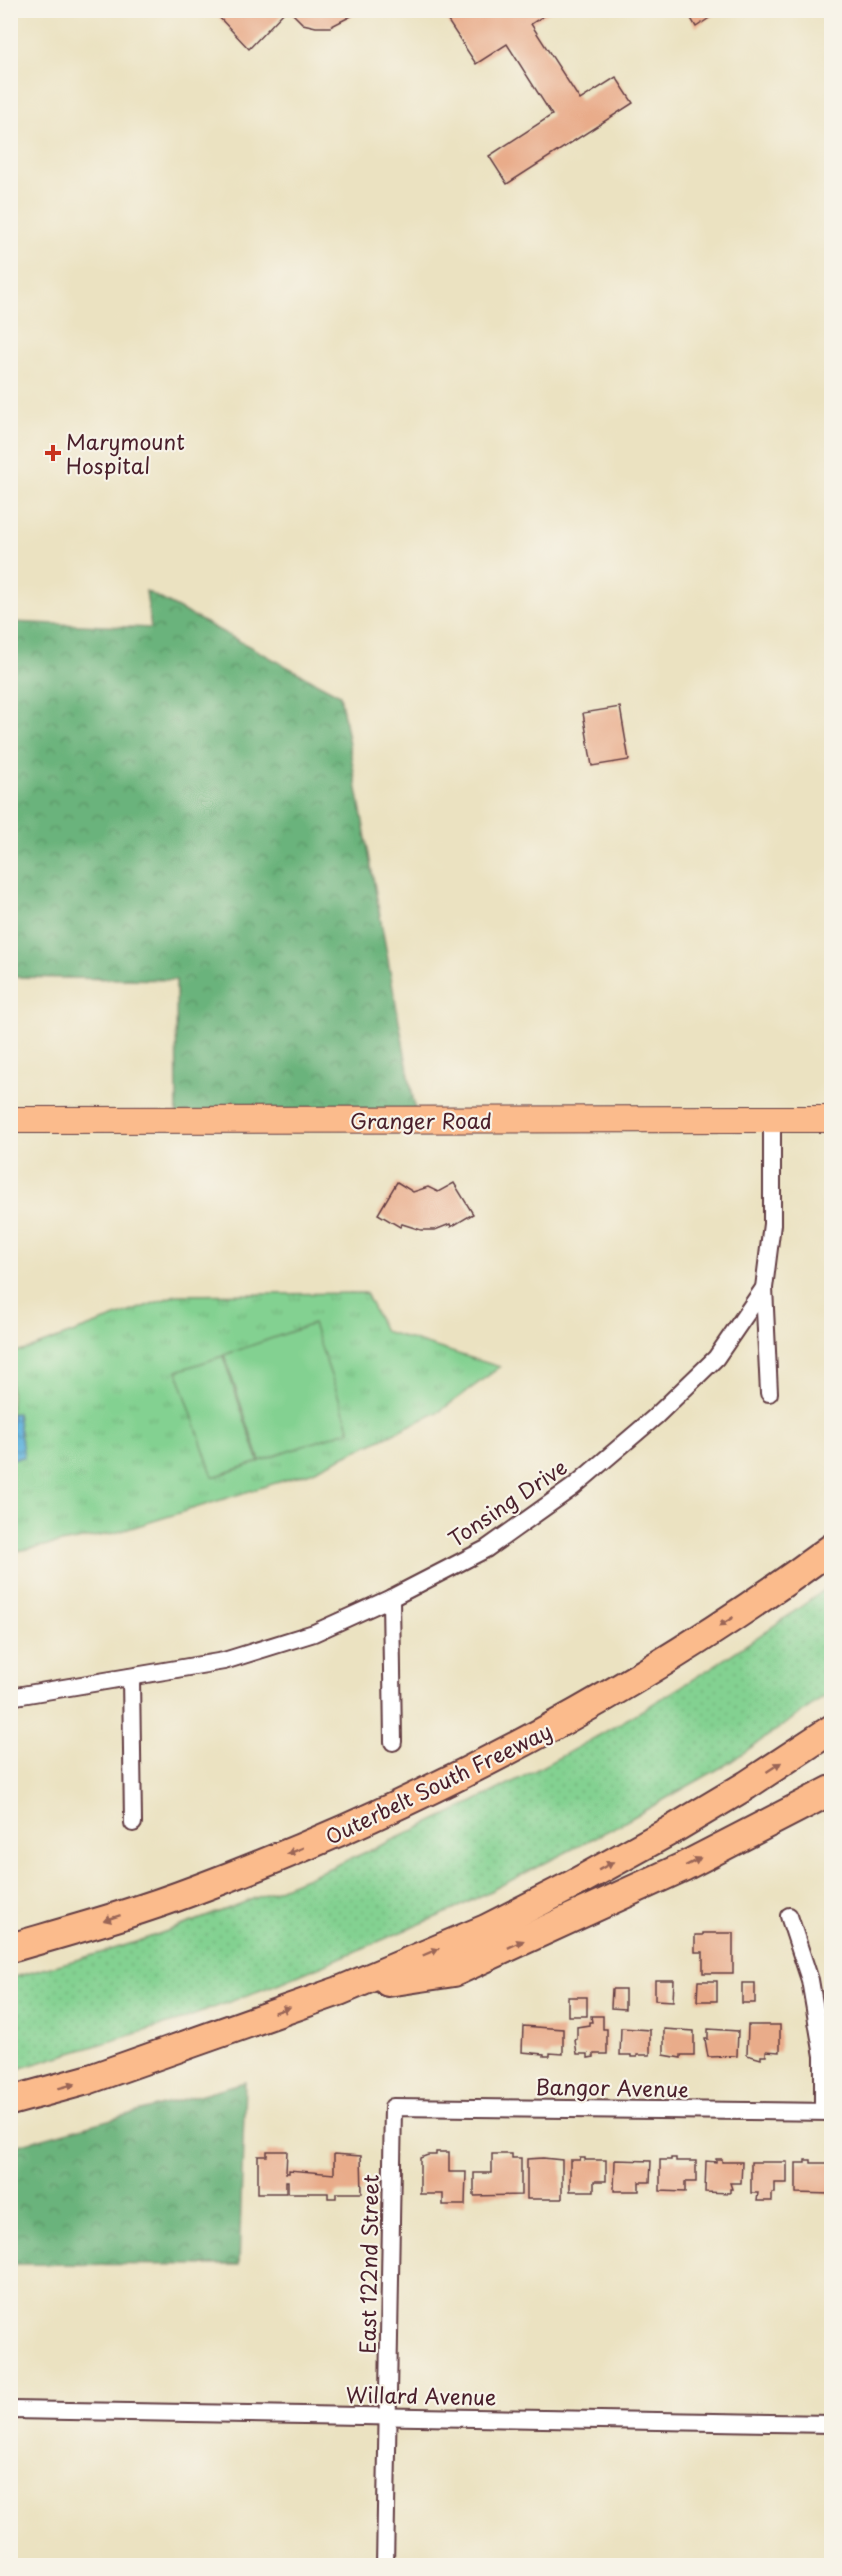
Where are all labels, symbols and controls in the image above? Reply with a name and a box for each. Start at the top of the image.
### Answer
place label: Marymount Hospital [66,425,185,481]
marker: Marymount Hospital [44,444,62,462]
street label: Granger Road [350,1104,492,1136]
street label: Tonsing Drive [441,1450,573,1554]
one-way arrow [719,1616,735,1628]
street label: Outerbelt South Freeway [319,1714,557,1852]
one-way arrow [766,1761,782,1773]
one-way arrow [286,1847,304,1856]
one-way arrow [684,1857,701,1867]
one-way arrow [598,1861,615,1871]
one-way arrow [103,1914,121,1923]
one-way arrow [507,1939,525,1949]
one-way arrow [423,1947,441,1957]
one-way arrow [273,2005,291,2015]
street label: Bangor Avenue [535,2070,689,2104]
one-way arrow [58,2080,76,2090]
street label: East 122nd Street [350,2174,386,2354]
street label: Willard Avenue [345,2378,497,2412]

